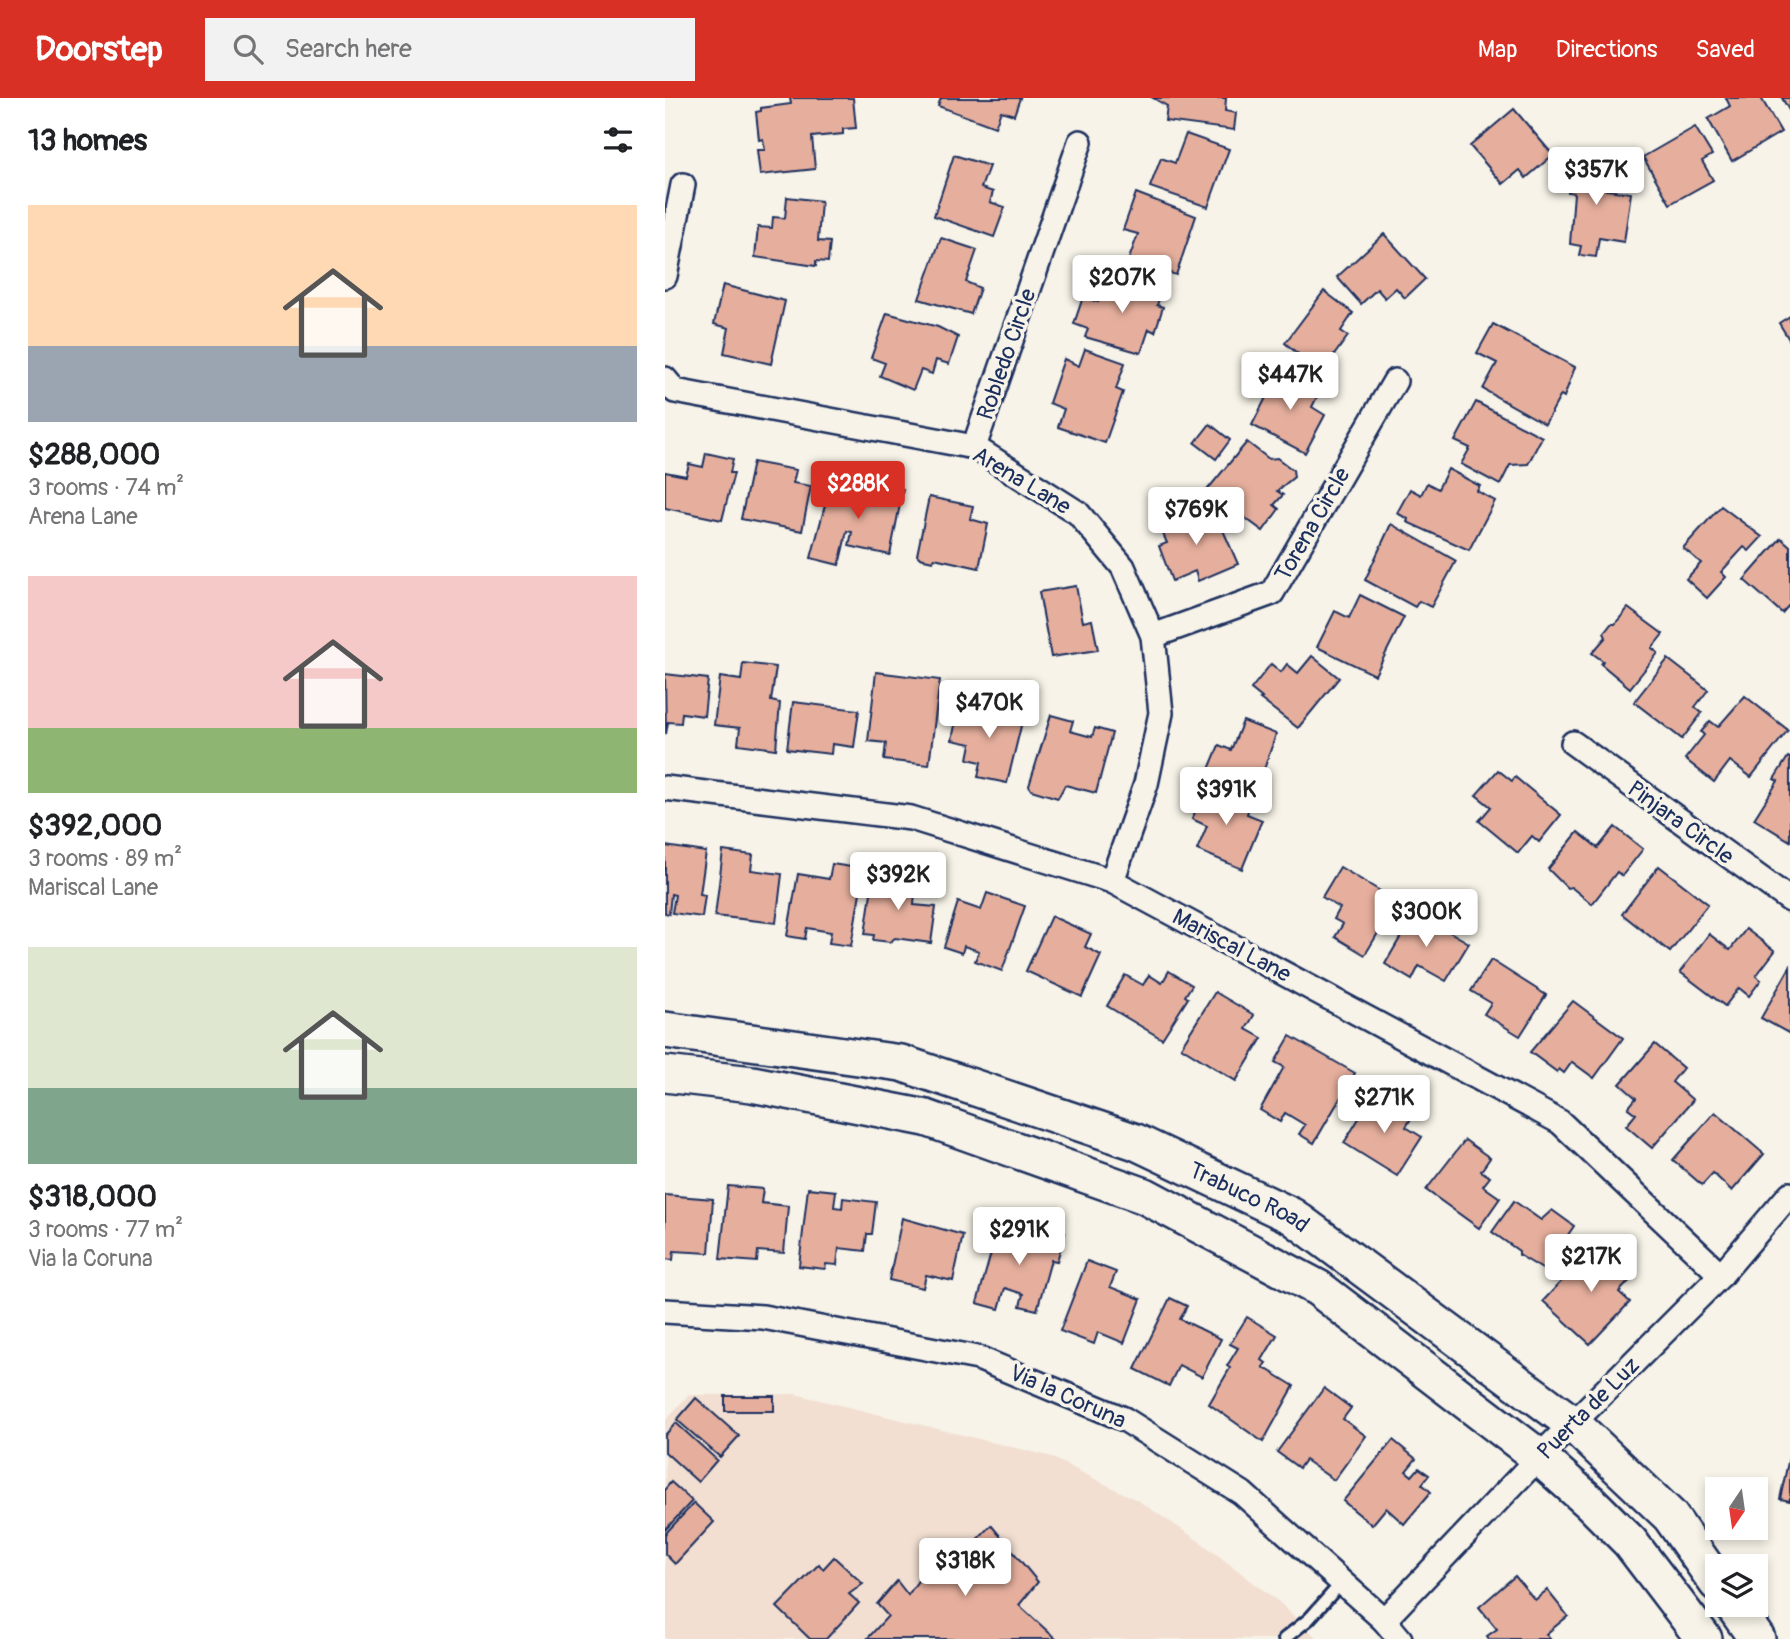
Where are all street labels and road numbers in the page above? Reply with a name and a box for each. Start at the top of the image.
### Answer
street label: Robledo Circle [970,284,1043,424]
street label: Arena Lane [967,440,1077,521]
street label: Torena Circle [1268,462,1357,586]
street label: Pinjara Circle [1622,774,1740,871]
street label: Mariscal Lane [1168,902,1297,989]
street label: Trabuco Road [1184,1155,1315,1239]
street label: Puerta de Luz [1531,1351,1646,1466]
street label: Via la Coruna [1005,1358,1131,1435]

